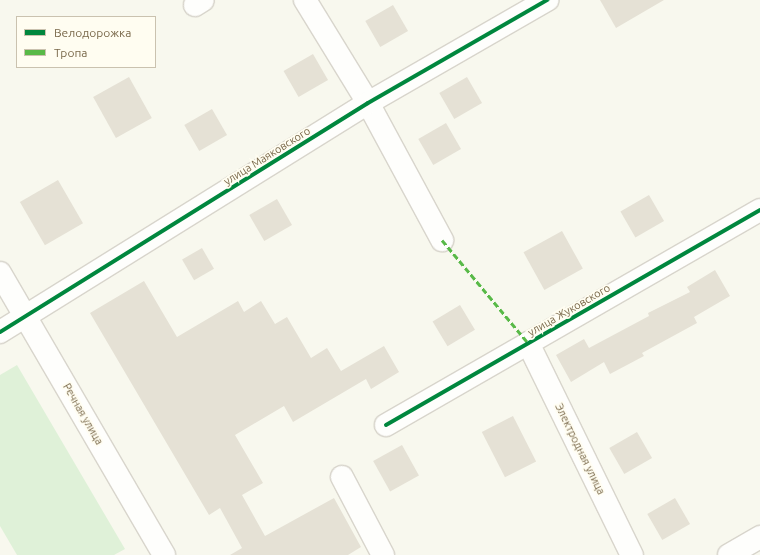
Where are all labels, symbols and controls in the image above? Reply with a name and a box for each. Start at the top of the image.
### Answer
legend [16,16,156,68]
text: Велодорожка [54,26,131,39]
text: Тропа [54,46,87,59]
street label: улица Маяковского [221,124,313,188]
street label: улица Жуковского [525,281,613,339]
street label: Речная улица [60,381,106,447]
street label: Электродная улица [552,401,608,497]

